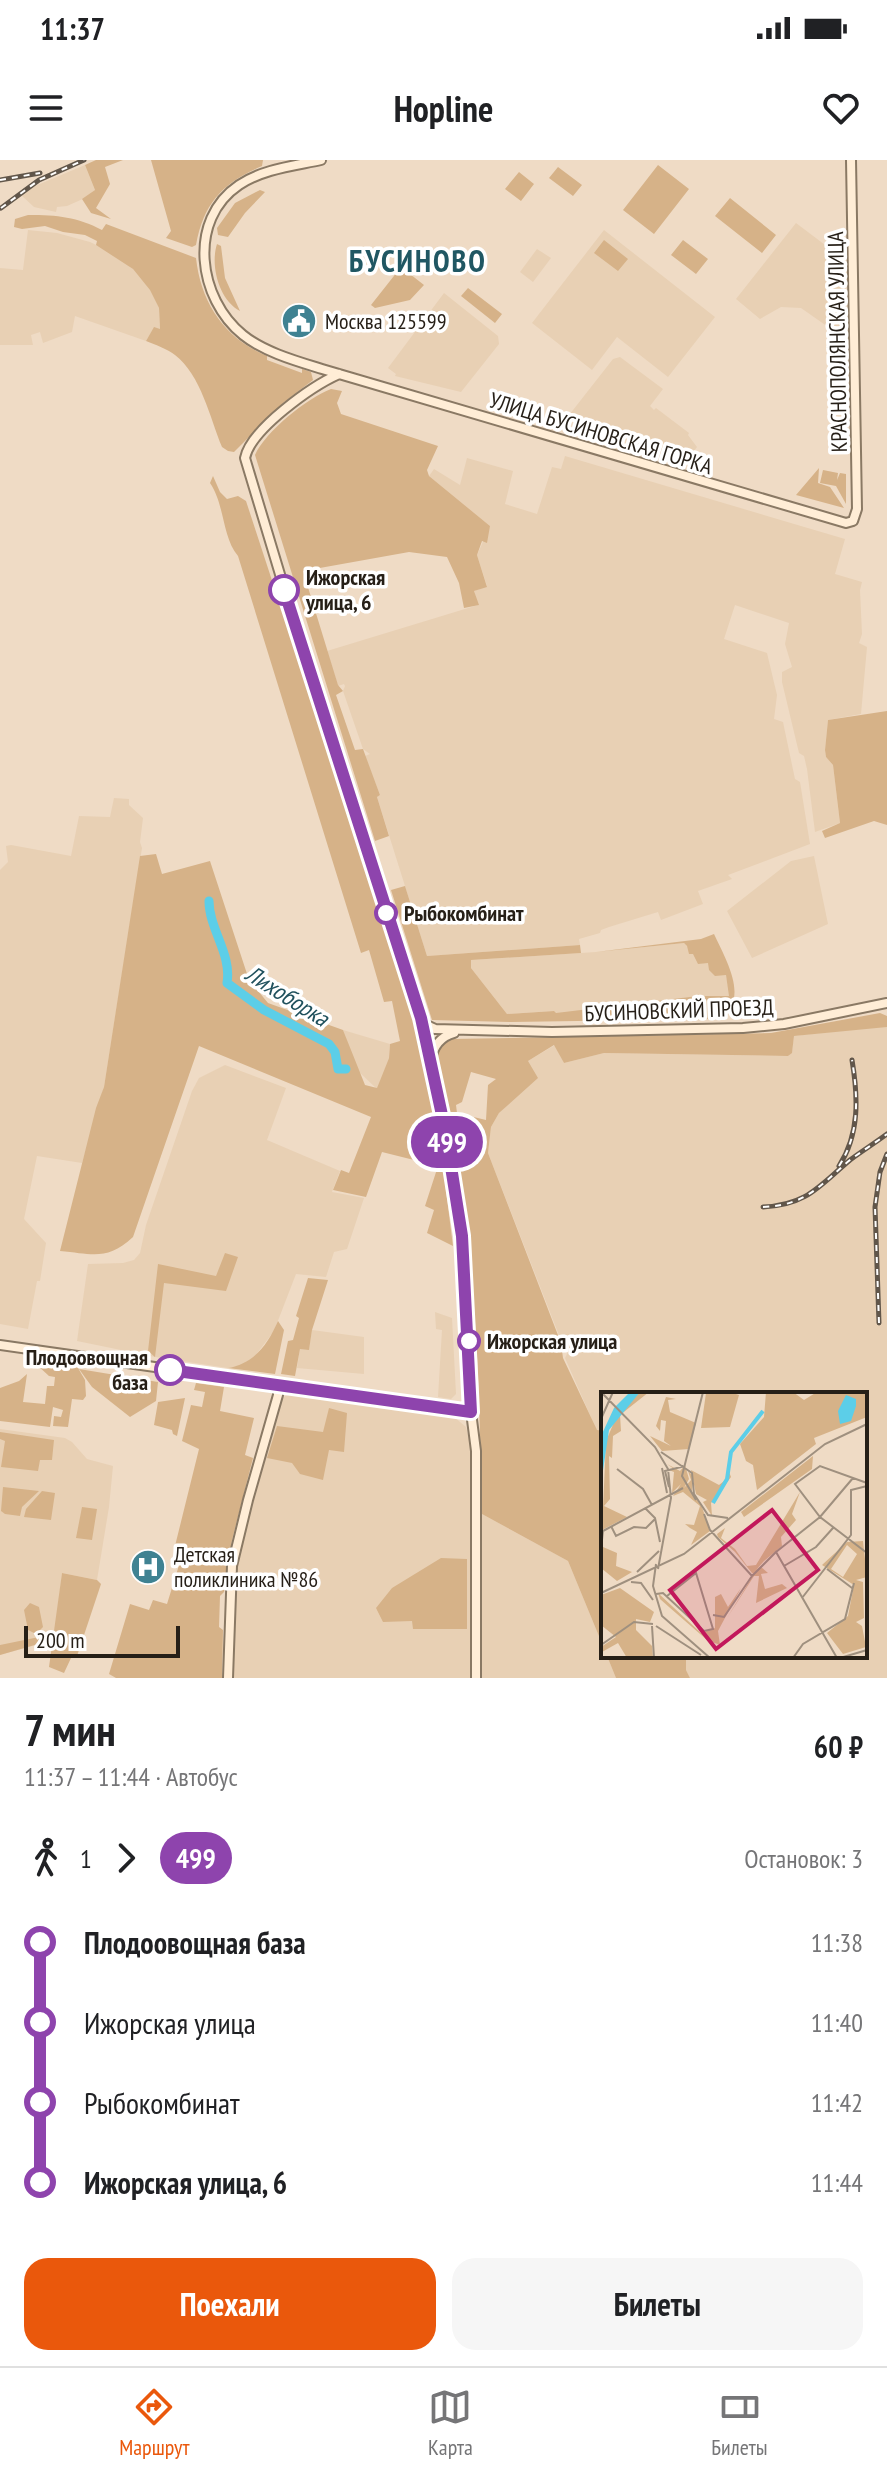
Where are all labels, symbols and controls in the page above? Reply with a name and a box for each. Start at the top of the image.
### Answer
text: 11:37 [40,9,105,48]
text: Hopline [394,85,493,132]
icon: menu [24,86,68,130]
icon: heart [819,86,863,130]
street label: КРАСНОПОЛЯНСКАЯ УЛИЦА [821,231,853,453]
district label: БУСИНОВО [349,241,487,280]
public building icon: Москва 125599 [280,302,318,340]
place label: Москва 125599 [325,307,447,335]
street label: УЛИЦА БУСИНОВСКАЯ ГОРКА [486,386,716,480]
place label: Ижорская улица, 6 [305,563,385,616]
marker: Ижорская улица, 6 [269,575,299,605]
place label: Рыбокомбинат [404,899,524,927]
marker: Рыбокомбинат [375,902,397,924]
water label: Лихоборка [239,957,336,1034]
street label: БУСИНОВСКИЙ ПРОЕЗД [584,993,774,1027]
line badge: 499 [401,1116,493,1168]
text: 499 [427,1123,467,1160]
place label: Ижорская улица [487,1327,617,1355]
marker: Ижорская улица [458,1330,480,1352]
place label: Плодоовощная база [26,1343,148,1396]
marker: Плодоовощная база [155,1355,185,1385]
inset map [601,1392,867,1658]
place label: Детская поликлиника №86 [174,1540,318,1593]
hospital icon: Детская поликлиника №86 [129,1548,167,1586]
scale bar [24,1622,180,1658]
text: 200 m [36,1626,85,1654]
text: 7 мин [24,1701,116,1758]
text: 60 ₽ [814,1727,863,1766]
text: 11:37 – 11:44 · Автобус [24,1760,238,1793]
icon: walk [24,1836,68,1880]
icon: forward [104,1836,148,1880]
text: 499 [176,1839,216,1876]
text: 1 [80,1842,92,1875]
text: Остановок: 3 [744,1842,863,1875]
text: Плодоовощная база [84,1923,306,1962]
text: 11:38 [811,1926,863,1959]
text: Ижорская улица [84,2003,256,2042]
text: 11:40 [811,2006,863,2039]
text: Рыбокомбинат [84,2083,240,2122]
text: 11:42 [811,2086,863,2119]
text: Ижорская улица, 6 [84,2163,287,2202]
text: 11:44 [811,2166,863,2199]
button: Поехали [24,2258,436,2350]
button: Билеты [452,2258,863,2350]
tab: Маршрут [119,2385,190,2461]
tab: Карта [428,2385,473,2461]
tab: Билеты [711,2385,768,2461]

